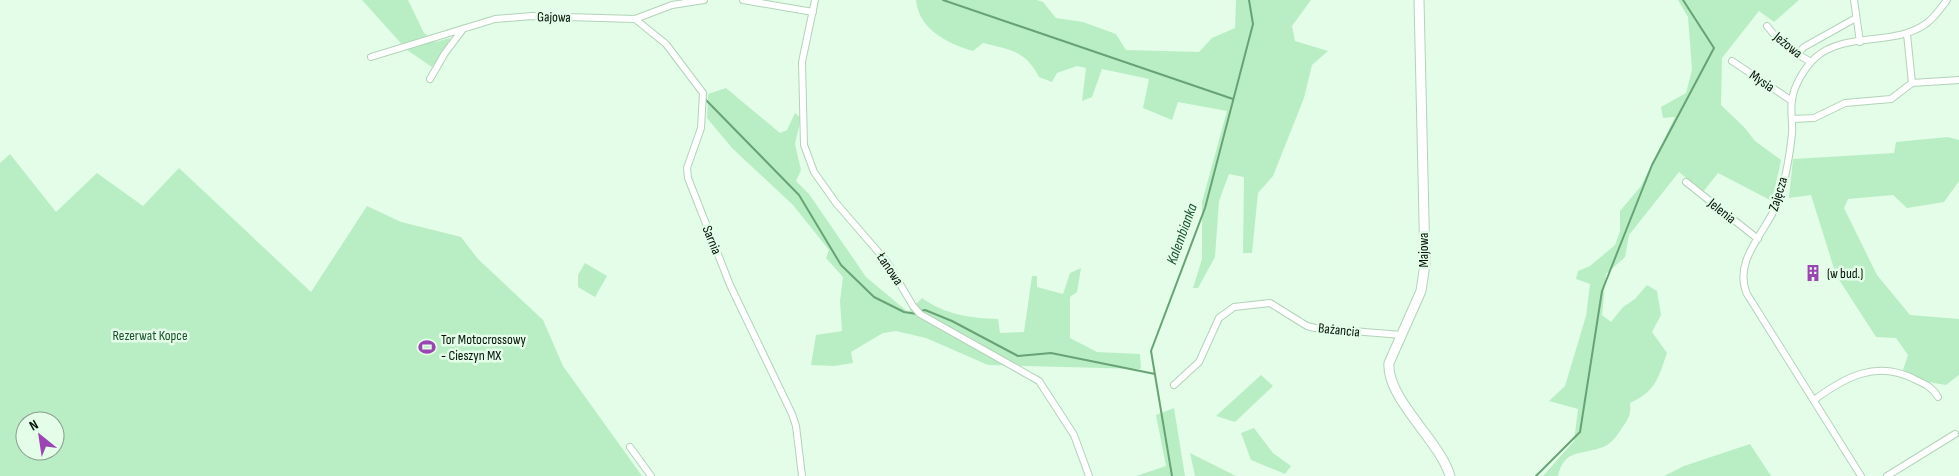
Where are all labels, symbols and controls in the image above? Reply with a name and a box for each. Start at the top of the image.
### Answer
street label: Gajowa [537,8,571,26]
street label: Jeżowa [1769,28,1806,62]
street label: Mysia [1746,66,1778,96]
street label: Zajęcza [1765,175,1791,213]
street label: Jelenia [1704,194,1739,227]
water label: Kalembianka [1162,201,1202,267]
street label: Sarnia [699,223,725,257]
street label: Majowa [1415,232,1432,268]
street label: Łanowa [872,249,907,288]
building icon: (w bud.) [1803,263,1823,283]
place label: (w bud.) [1827,265,1863,282]
street label: Bażancia [1317,319,1361,341]
park label: Rezerwat Kopce [112,327,188,344]
place label: Tor Motocrossowy - Cieszyn MX [441,331,527,364]
sports icon: Tor Motocrossowy - Cieszyn MX [417,337,437,357]
north arrow [15,411,65,461]
text: N [26,416,41,434]

